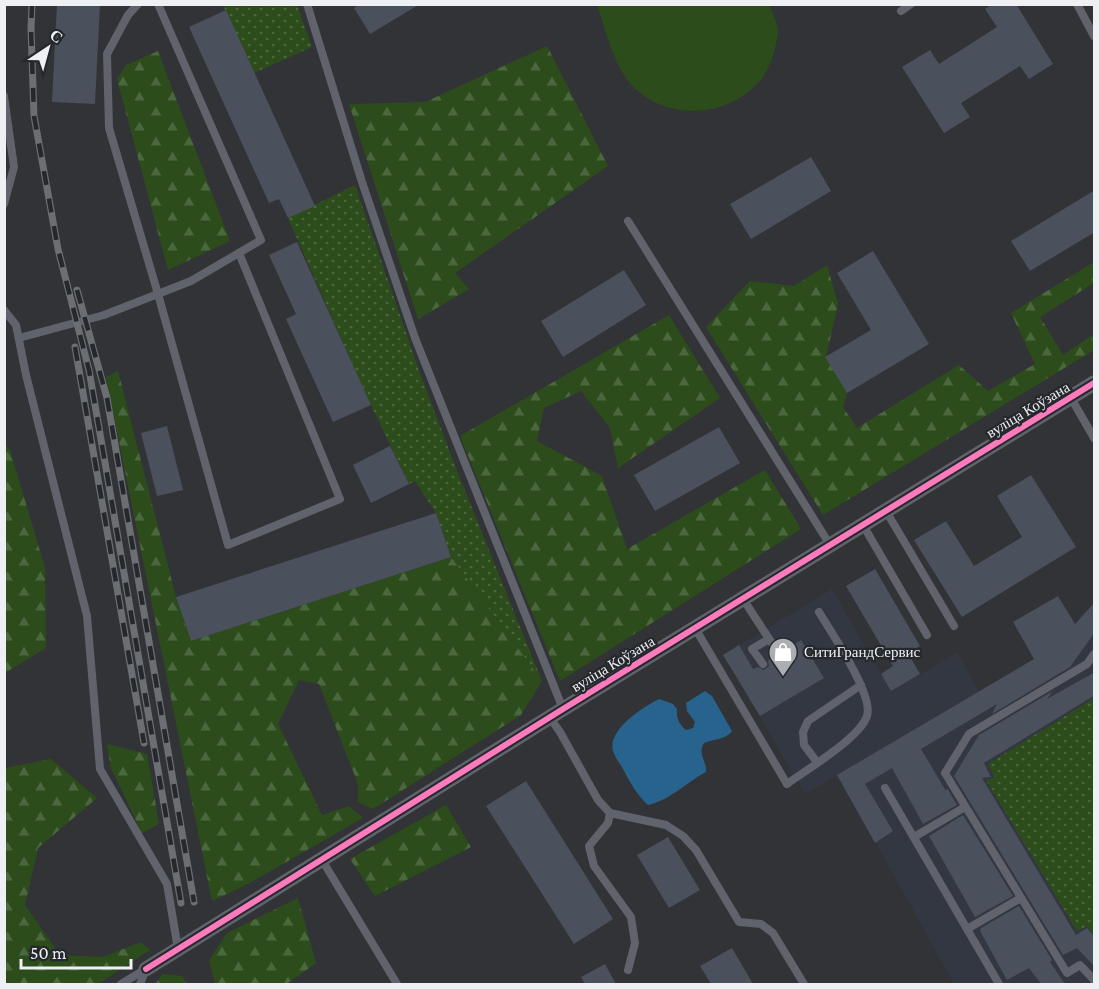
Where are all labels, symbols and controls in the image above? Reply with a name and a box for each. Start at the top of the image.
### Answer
north arrow [18,18,78,78]
text: С [47,26,66,47]
street label: вуліца Коўзана [984,379,1073,441]
street label: вуліца Коўзана [569,633,658,695]
shop icon: СитиГрандСервис [767,636,799,678]
place label: СитиГрандСервис [804,644,921,660]
scale bar [21,932,130,970]
text: 50 m [30,943,67,963]

